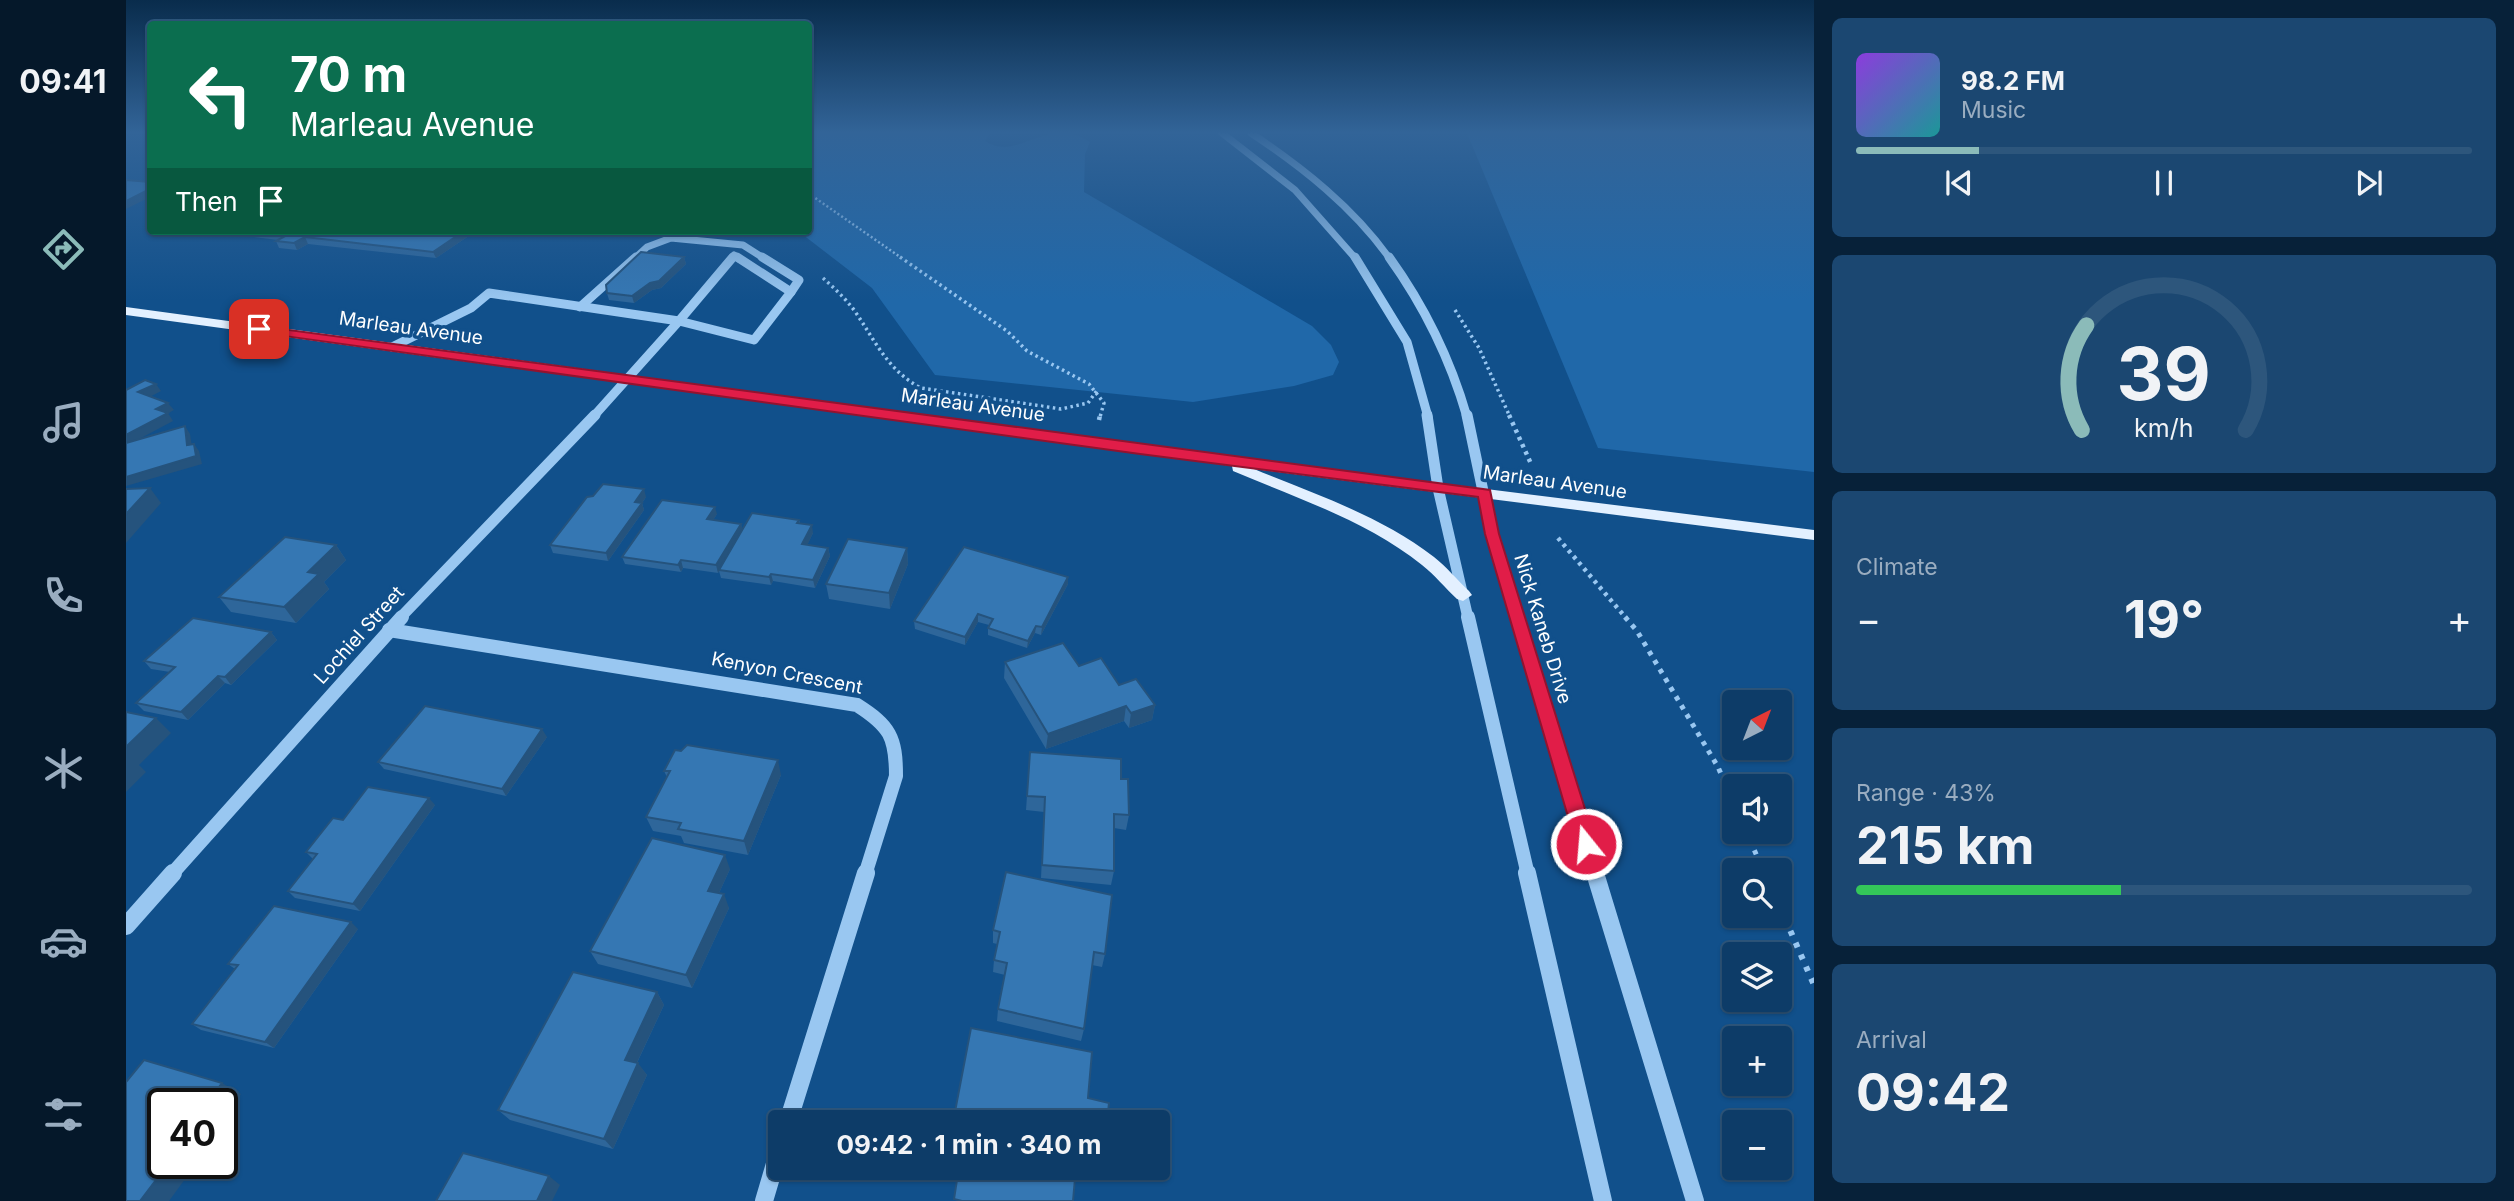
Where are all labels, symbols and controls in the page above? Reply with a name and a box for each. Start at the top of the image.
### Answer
text: 70 m [290,45,407,104]
icon: left [175,49,266,140]
text: 09:41 [19,62,107,101]
text: 98.2 FM [1961,65,2065,96]
text: Music [1961,96,2026,124]
text: Marleau Avenue [290,105,534,144]
icon: previous [1940,164,1978,202]
icon: pause [2145,164,2183,202]
icon: next [2350,164,2388,202]
icon: arrive [252,182,290,220]
text: Then [175,186,238,217]
icon: directions [39,225,88,274]
pin [229,299,289,359]
street label: Marleau Avenue [338,307,484,349]
icon: arrive [240,310,278,348]
text: 39 [2117,329,2211,418]
street label: Marleau Avenue [900,384,1046,426]
icon: music [39,398,88,447]
text: km/h [2134,413,2194,443]
street label: Marleau Avenue [1482,461,1628,503]
street label: Nick Kaneb Drive [1509,551,1577,707]
text: Climate [1856,553,1938,581]
icon: phone [39,571,88,620]
street label: Lochiel Street [309,581,409,689]
text: 19° [2124,588,2204,651]
text: − [1856,596,1881,642]
text: + [2447,596,2472,642]
street label: Kenyon Crescent [709,647,865,699]
north arrow [1722,690,1792,760]
map controls [1722,690,1792,1180]
icon: climate [39,744,88,793]
button: sound [1722,774,1792,844]
text: Range · 43% [1856,779,1996,807]
position arrow [1549,807,1623,881]
text: 215 km [1856,814,2034,877]
button: search [1722,858,1792,928]
icon: car [39,917,88,966]
button: layers [1722,942,1792,1012]
button: + [1722,1026,1792,1096]
text: Arrival [1856,1026,1927,1054]
text: 09:42 [1856,1061,2010,1124]
speed limit sign: 40 [147,1088,238,1179]
icon: filters [39,1090,88,1139]
button: − [1722,1110,1792,1180]
text: 09:42 · 1 min · 340 m [836,1129,1102,1160]

